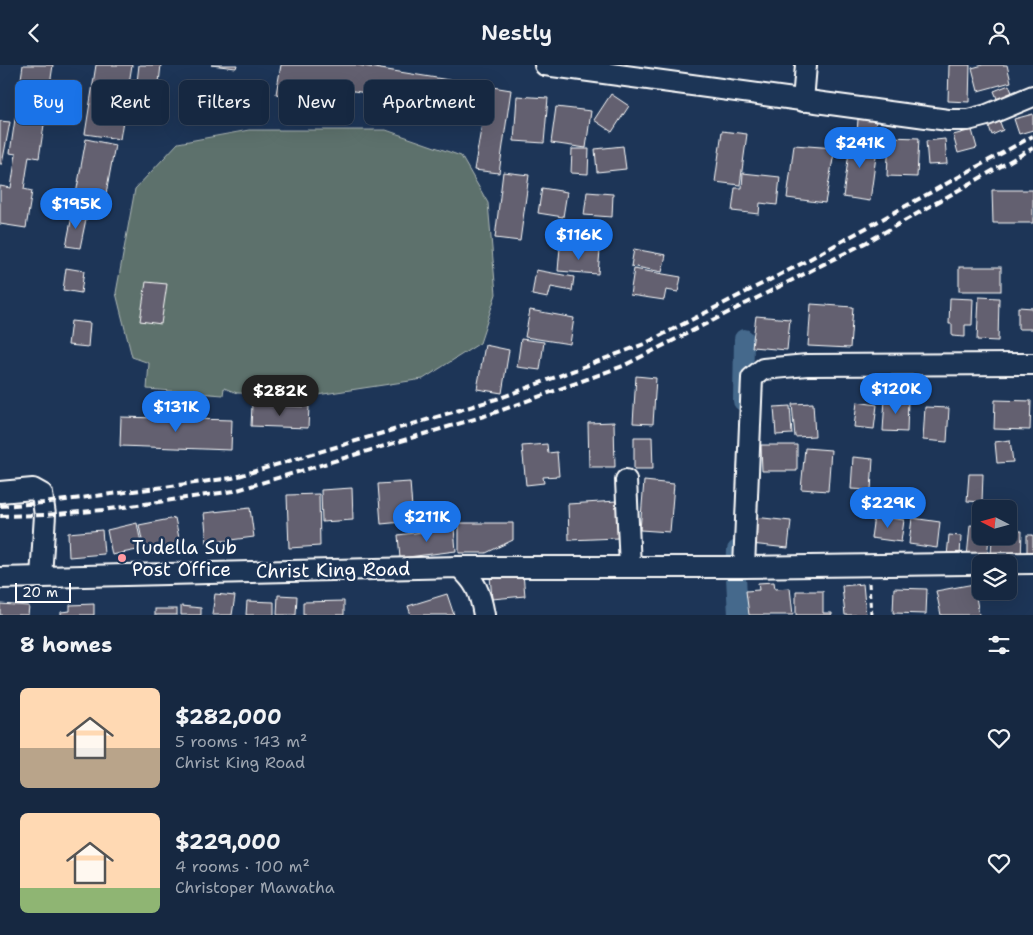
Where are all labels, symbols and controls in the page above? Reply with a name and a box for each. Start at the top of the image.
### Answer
text: Nestly [481,18,552,47]
icon: back [20,19,48,47]
icon: person [985,19,1013,47]
chip: Buy [15,80,82,125]
chip: Rent [92,80,169,125]
chip: Filters [179,80,269,125]
chip: New [279,80,354,125]
chip: Apartment [364,80,494,125]
pin: $241K [825,127,895,169]
text: $241K [835,132,885,153]
pin: $195K [41,187,111,230]
text: $195K [51,193,101,214]
pin: $116K [544,219,614,261]
text: $116K [556,224,602,245]
pin: $120K [861,373,931,415]
pin: $282K [245,375,315,417]
text: $120K [871,378,921,399]
text: $282K [253,380,307,401]
pin: $131K [141,391,211,433]
text: $131K [153,396,199,417]
pin: $229K [853,487,923,529]
text: $229K [861,492,915,513]
north arrow [972,500,1018,545]
map controls [972,500,1017,600]
pin: $211K [392,501,462,543]
text: $211K [404,506,450,527]
place label: Tudella Sub Post Office [132,535,237,582]
marker: Tudella Sub Post Office [116,552,128,564]
button: layers [972,555,1017,600]
street label: Christ King Road [256,556,410,584]
scale bar [15,580,71,603]
text: 20 m [22,583,58,601]
text: 8 homes [20,631,112,659]
icon: filters [985,631,1013,659]
text: $282,000 [175,703,282,731]
icon: home [60,708,120,768]
icon: heart [985,724,1013,752]
text: 5 rooms · 143 m² [175,731,307,752]
text: Christ King Road [175,752,305,773]
text: $229,000 [175,828,281,856]
icon: home [60,833,120,893]
icon: heart [985,849,1013,877]
text: 4 rooms · 100 m² [175,856,310,877]
text: Christoper Mawatha [175,877,335,898]

